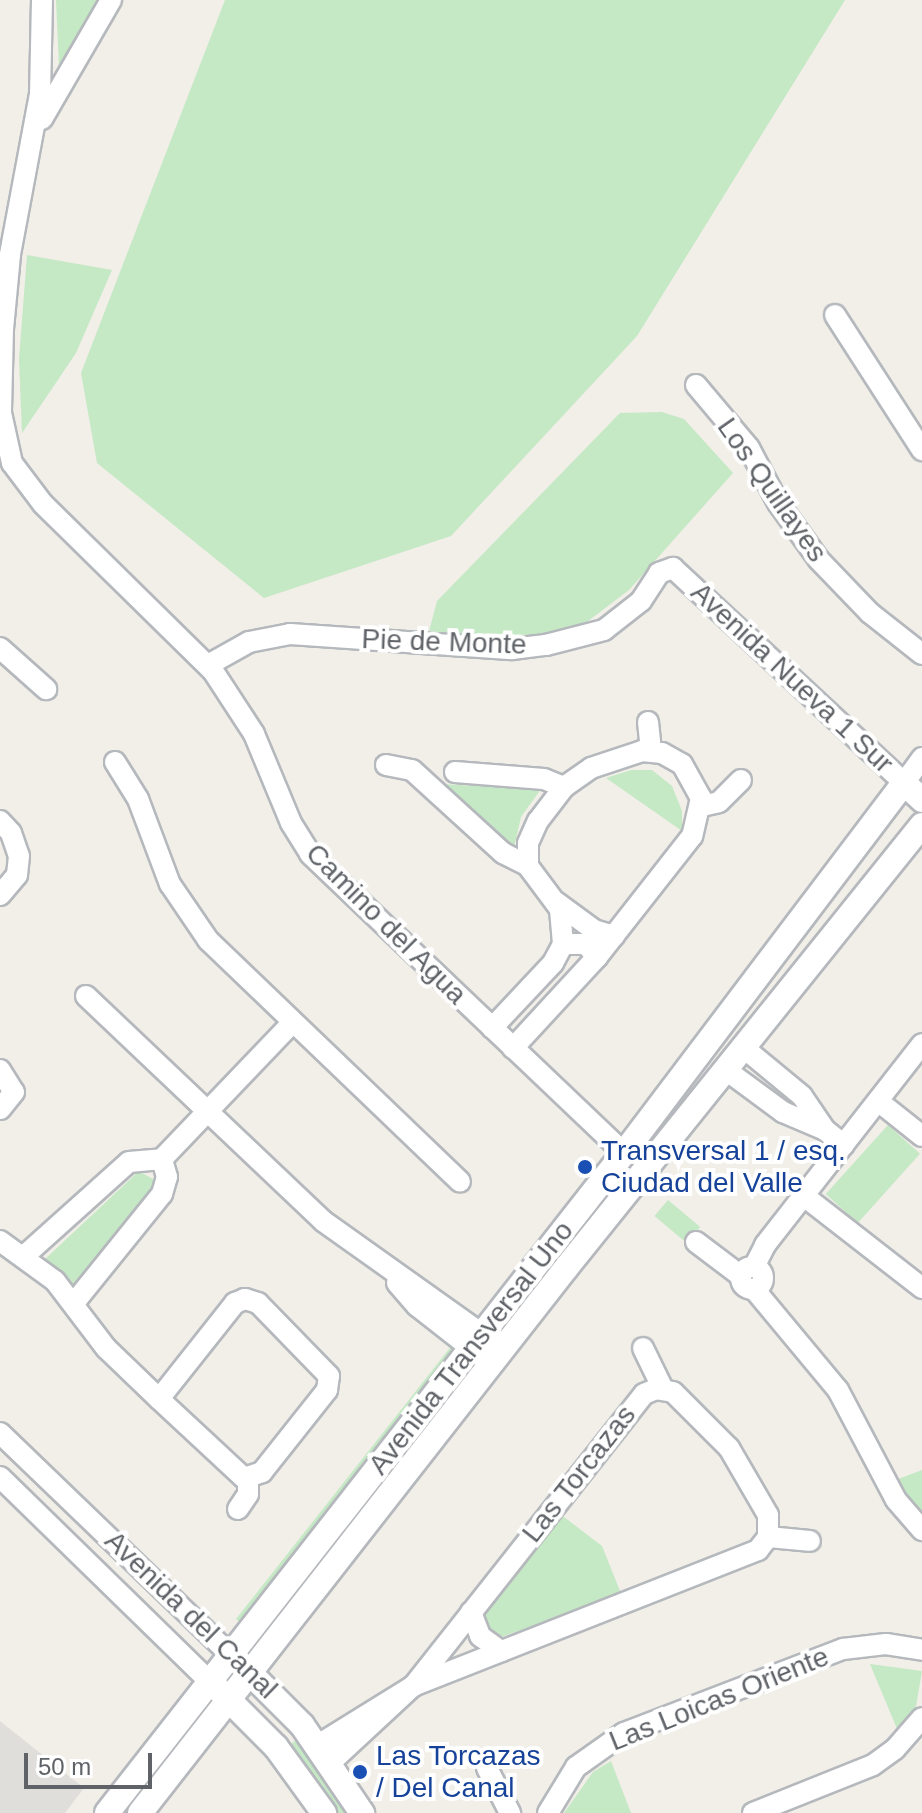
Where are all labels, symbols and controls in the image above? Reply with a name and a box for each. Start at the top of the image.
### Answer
street label: Los Quillayes [710,412,834,568]
street label: Avenida Nueva 1 Sur [684,576,900,780]
street label: Pie de Monte [361,622,527,662]
street label: Camino del Agua [298,836,474,1012]
place label: Transversal 1 / esq. Ciudad del Valle [601,1134,846,1200]
marker: Transversal 1 / esq. Ciudad del Valle [576,1158,594,1176]
street label: Avenida Transversal Uno [361,1214,581,1482]
street label: Las Torcazas [515,1399,643,1549]
street label: Avenida del Canal [98,1524,284,1706]
street label: Las Loicas Oriente [604,1640,834,1758]
scale bar [28,1737,156,1787]
place label: Las Torcazas / Del Canal [376,1739,541,1805]
text: 50 m [38,1753,91,1780]
marker: Las Torcazas / Del Canal [351,1763,369,1781]

